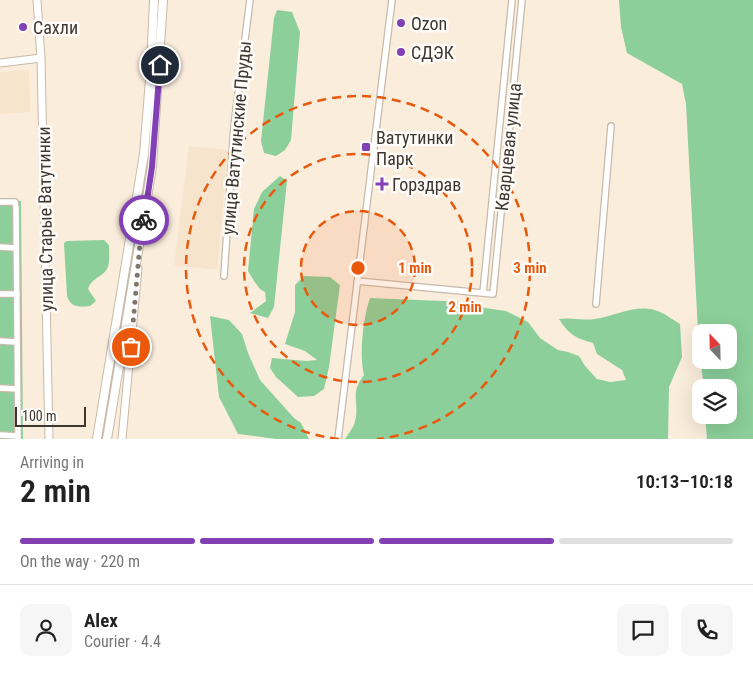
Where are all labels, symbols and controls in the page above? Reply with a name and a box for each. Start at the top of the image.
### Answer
place label: Ozon [411,13,447,34]
place label: Сахли [33,17,78,38]
marker: Ozon [395,17,407,29]
marker: Сахли [17,21,29,33]
street label: улица Ватутинские Пруды [217,40,255,236]
place label: СДЭК [411,42,454,63]
pin [139,44,181,86]
marker: СДЭК [395,46,407,58]
icon: home [146,51,174,79]
street label: Кварцевая улица [491,82,525,212]
street label: улица Старые Ватутинки [33,126,57,312]
place label: Ватутинки Парк [376,127,453,169]
marker: Ватутинки Парк [360,141,372,153]
place label: Горздрав [392,174,461,195]
marker: Горздрав [376,178,388,190]
courier [119,195,169,245]
icon: bike [130,206,158,234]
centre of rings [349,259,367,277]
text: 1 min [398,259,432,277]
text: 3 min [513,259,547,277]
text: 2 min [448,298,482,316]
north arrow [692,324,738,369]
map controls [692,324,737,424]
pin [110,326,152,368]
icon: bag [117,333,145,361]
button: layers [692,379,737,424]
scale bar [15,404,86,427]
text: 100 m [22,408,57,424]
text: Arriving in [20,453,84,472]
text: 10:13–10:18 [636,470,733,493]
text: 2 min [20,472,91,510]
text: On the way · 220 m [20,552,140,571]
button: person [20,604,72,656]
button: chat [617,604,669,656]
button: phone [681,604,733,656]
text: Alex [84,609,118,632]
text: Courier · 4.4 [84,632,161,651]

